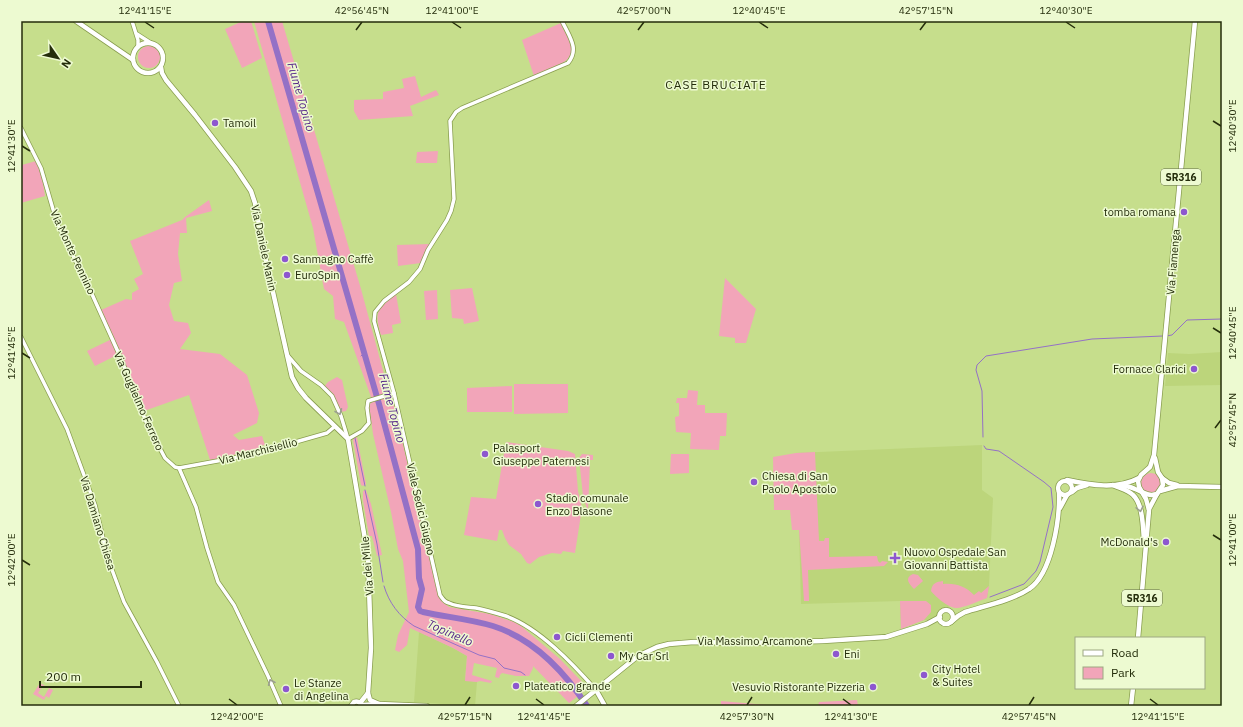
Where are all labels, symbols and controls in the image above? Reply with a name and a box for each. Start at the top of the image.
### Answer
text: 12°41'15"E [118,4,172,17]
text: 42°56'45"N [335,4,389,17]
text: 12°41'00"E [425,4,479,17]
text: 42°57'00"N [617,4,671,17]
text: 12°40'45"E [732,4,786,17]
text: 42°57'15"N [899,4,953,17]
text: 12°40'30"E [1039,4,1093,17]
north arrow [38,38,78,78]
text: N [58,56,74,71]
water label: Fiume Topino [284,60,319,134]
district label: CASE BRUCIATE [665,77,767,92]
text: 12°40'30"E [1226,99,1239,153]
place label: Tamoil [223,116,256,130]
marker: Tamoil [210,118,220,128]
text: 12°41'30"E [5,119,18,173]
road number: SR316 [1161,169,1201,185]
street label: Via Daniele Manin [248,204,280,292]
place label: tomba romana [1104,205,1176,219]
street label: Via Monte Pennino [47,207,99,297]
marker: tomba romana [1179,207,1189,217]
street label: Via Fiamenga [1163,228,1183,296]
place label: Sanmagno Caffè [293,252,374,266]
marker: Sanmagno Caffè [280,254,290,264]
place label: EuroSpin [295,268,340,282]
marker: EuroSpin [282,270,292,280]
text: 12°40'45"E [1226,306,1239,360]
text: 12°41'45"E [5,326,18,380]
street label: Via Guglielmo Ferrero [111,349,167,453]
place label: Fornace Clarici [1113,362,1186,376]
marker: Fornace Clarici [1189,364,1199,374]
water label: Fiume Topino [376,371,409,445]
text: 42°57'45"N [1226,393,1239,447]
one-way arrow [335,409,343,416]
street label: Via Marchisiellio [217,435,299,467]
place label: Palasport Giuseppe Paternesi [493,441,589,468]
marker: Palasport Giuseppe Paternesi [480,449,490,459]
street label: Viale Sedici Giugno [404,462,438,556]
place label: Chiesa di San Paolo Apostolo [762,469,836,496]
street label: Via Damiano Chiesa [77,474,119,572]
marker: Chiesa di San Paolo Apostolo [749,477,759,487]
place label: Stadio comunale Enzo Blasone [546,491,629,518]
marker: Stadio comunale Enzo Blasone [533,499,543,509]
one-way arrow [1135,506,1143,513]
text: 12°41'00"E [1226,513,1239,567]
text: 12°42'00"E [5,533,18,587]
place label: McDonald's [1100,535,1158,549]
street label: Via dei Mille [357,536,377,596]
marker: McDonald's [1161,537,1171,547]
place label: Nuovo Ospedale San Giovanni Battista [904,545,1006,572]
marker: Nuovo Ospedale San Giovanni Battista [889,552,901,564]
road number: SR316 [1122,590,1162,606]
water label: Topinello [425,616,476,649]
place label: Cicli Clementi [565,630,633,644]
marker: Cicli Clementi [552,632,562,642]
street label: Via Massimo Arcamone [698,634,812,648]
legend [1075,637,1205,689]
text: Road [1111,645,1139,660]
place label: Eni [844,647,859,661]
place label: My Car Srl [619,649,669,663]
marker: Eni [831,649,841,659]
marker: My Car Srl [606,651,616,661]
place label: City Hotel & Suites [932,662,980,689]
scale bar [40,663,141,689]
text: Park [1111,665,1136,680]
text: 200 m [46,669,81,684]
marker: City Hotel & Suites [919,670,929,680]
place label: Le Stanze di Angelina [294,676,349,703]
one-way arrow [267,678,275,685]
place label: Plateatico grande [524,679,610,693]
place label: Vesuvio Ristorante Pizzeria [732,680,865,694]
marker: Plateatico grande [511,681,521,691]
marker: Vesuvio Ristorante Pizzeria [868,682,878,692]
marker: Le Stanze di Angelina [281,684,291,694]
text: 12°42'00"E [210,710,264,723]
text: 42°57'15"N [438,710,492,723]
text: 12°41'45"E [517,710,571,723]
text: 42°57'30"N [720,710,774,723]
text: 12°41'30"E [824,710,878,723]
text: 42°57'45"N [1002,710,1056,723]
text: 12°41'15"E [1131,710,1185,723]

